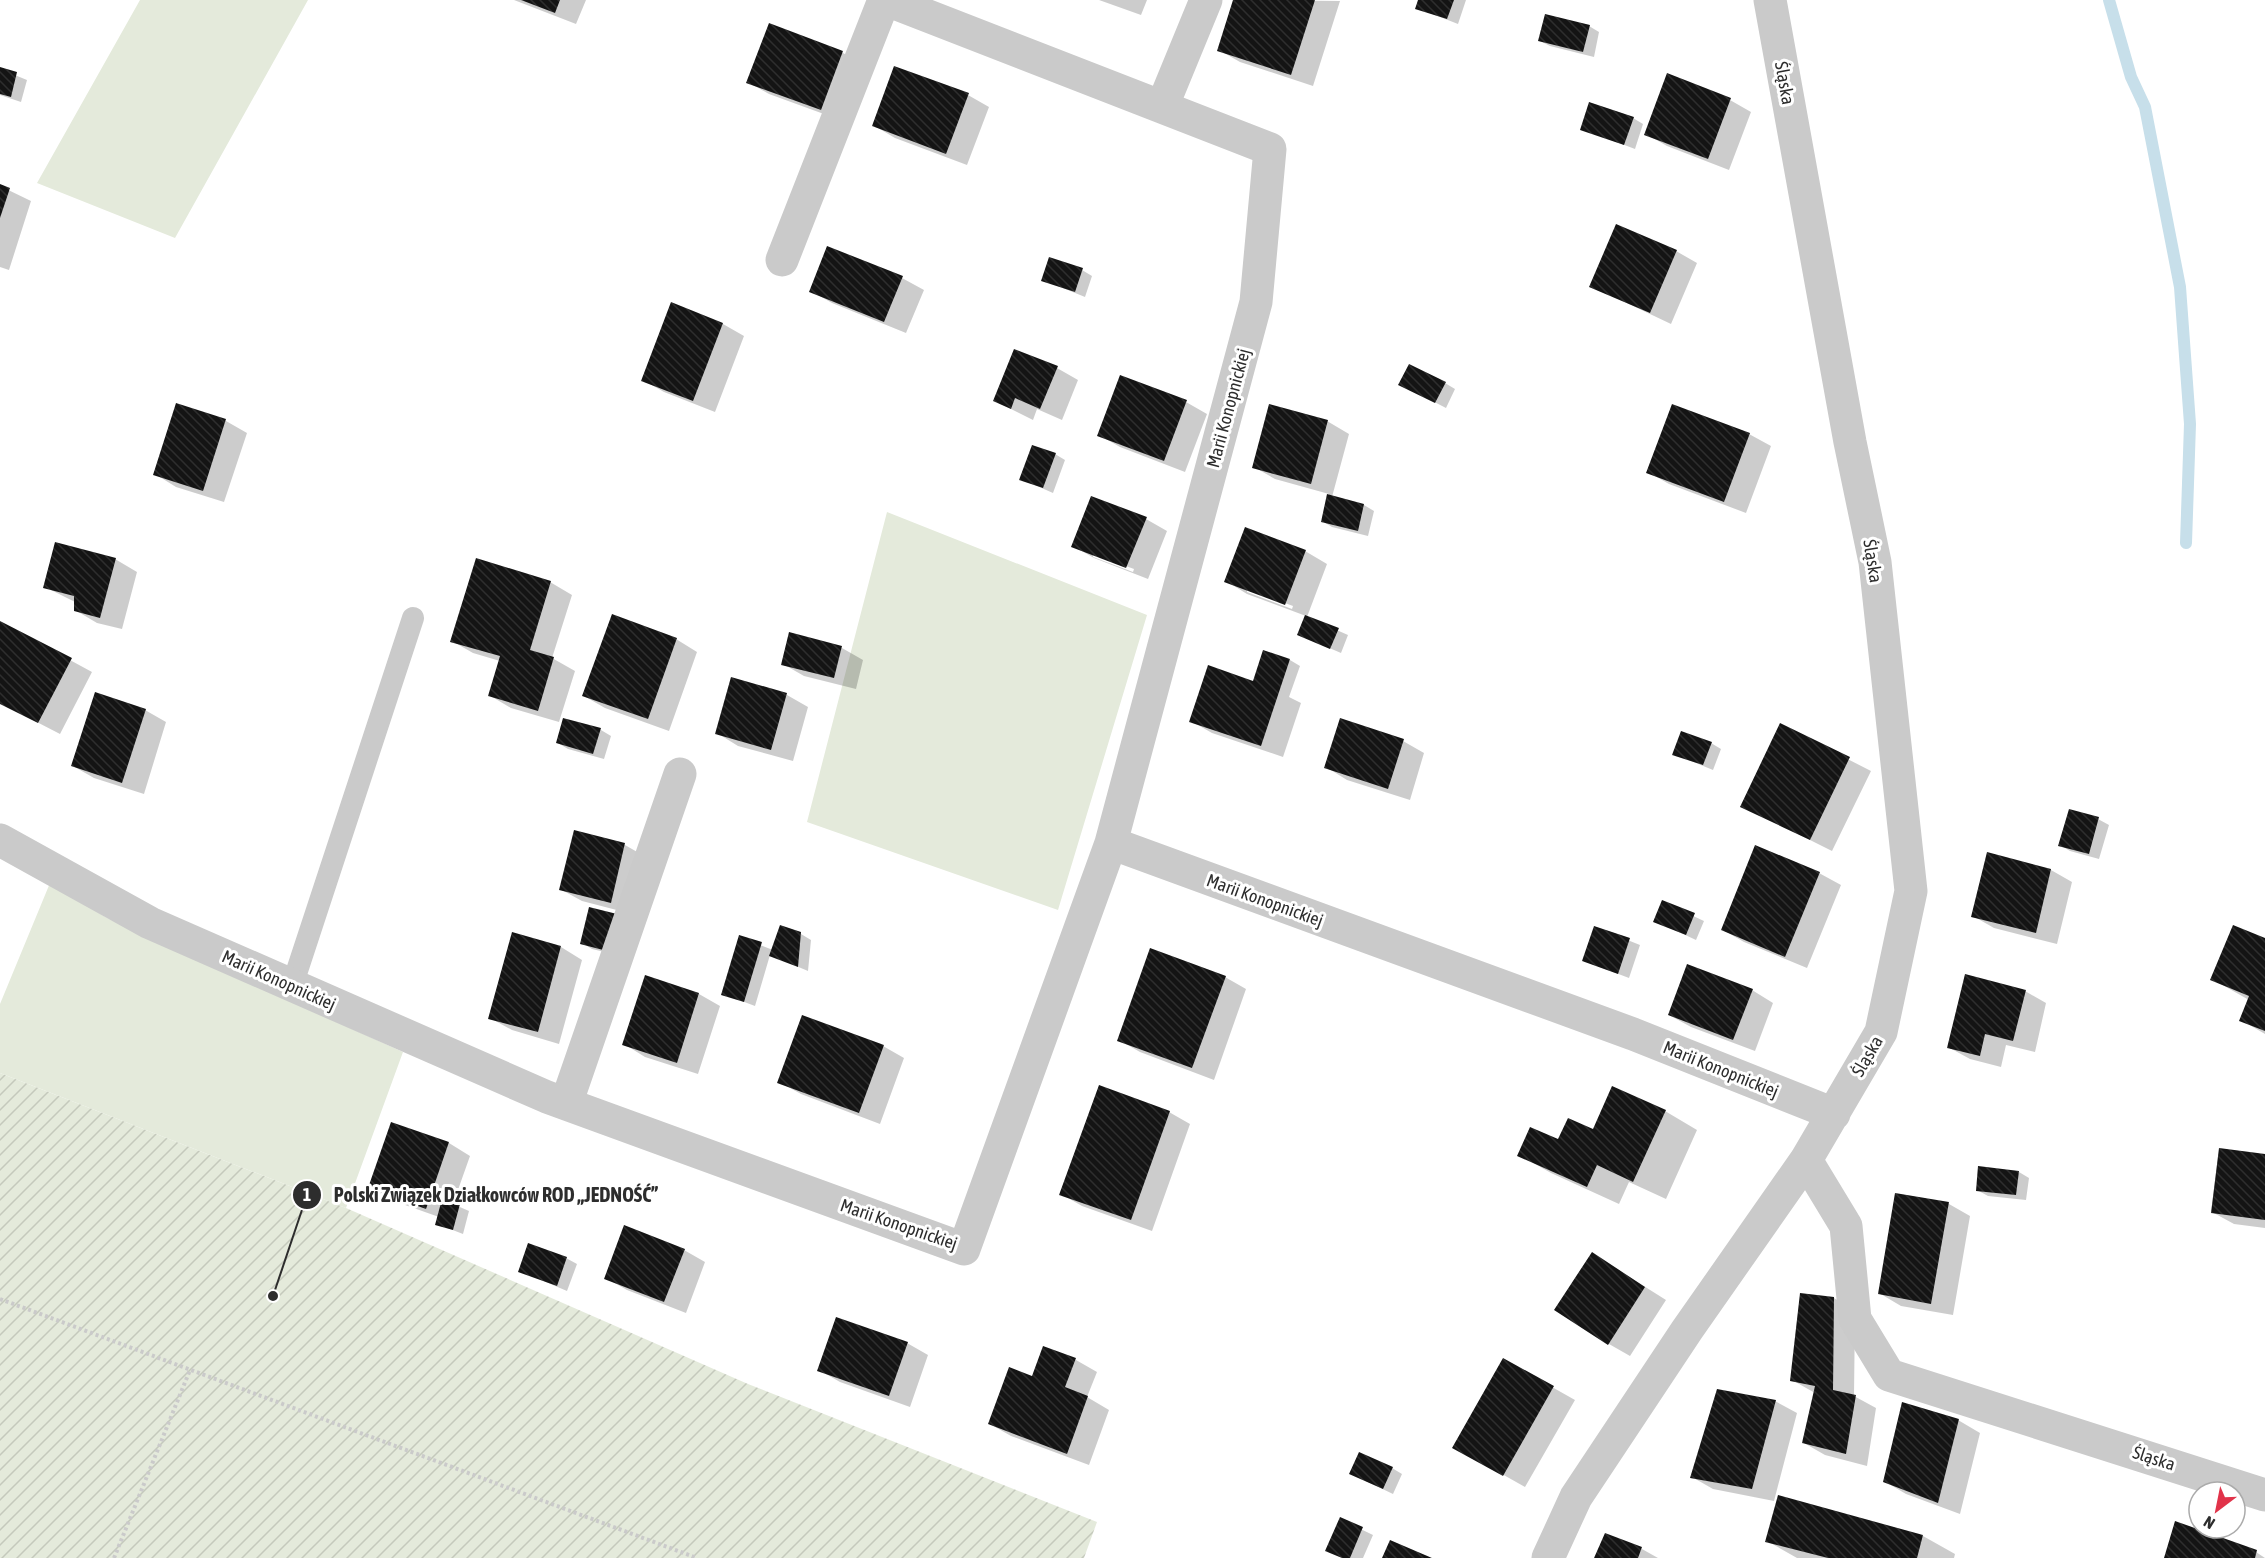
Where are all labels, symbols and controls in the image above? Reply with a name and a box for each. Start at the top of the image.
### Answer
street label: Śląska [1771,60,1799,106]
street label: Marii Konopnickiej [1202,346,1254,470]
street label: Śląska [1859,538,1887,584]
street label: Marii Konopnickiej [1204,869,1326,931]
street label: Marii Konopnickiej [219,945,339,1015]
street label: Śląska [1847,1032,1887,1080]
street label: Marii Konopnickiej [1660,1036,1782,1102]
callout: Polski Związek Działkowców ROD „JEDNOŚĆ” [292,1176,670,1214]
text: Polski Związek Działkowców ROD „JEDNOŚĆ” [334,1183,658,1206]
text: 1 [303,1184,311,1205]
street label: Marii Konopnickiej [838,1194,960,1254]
street label: Śląska [2130,1441,2178,1475]
north arrow [2187,1480,2247,1540]
text: N [2200,1513,2218,1533]

